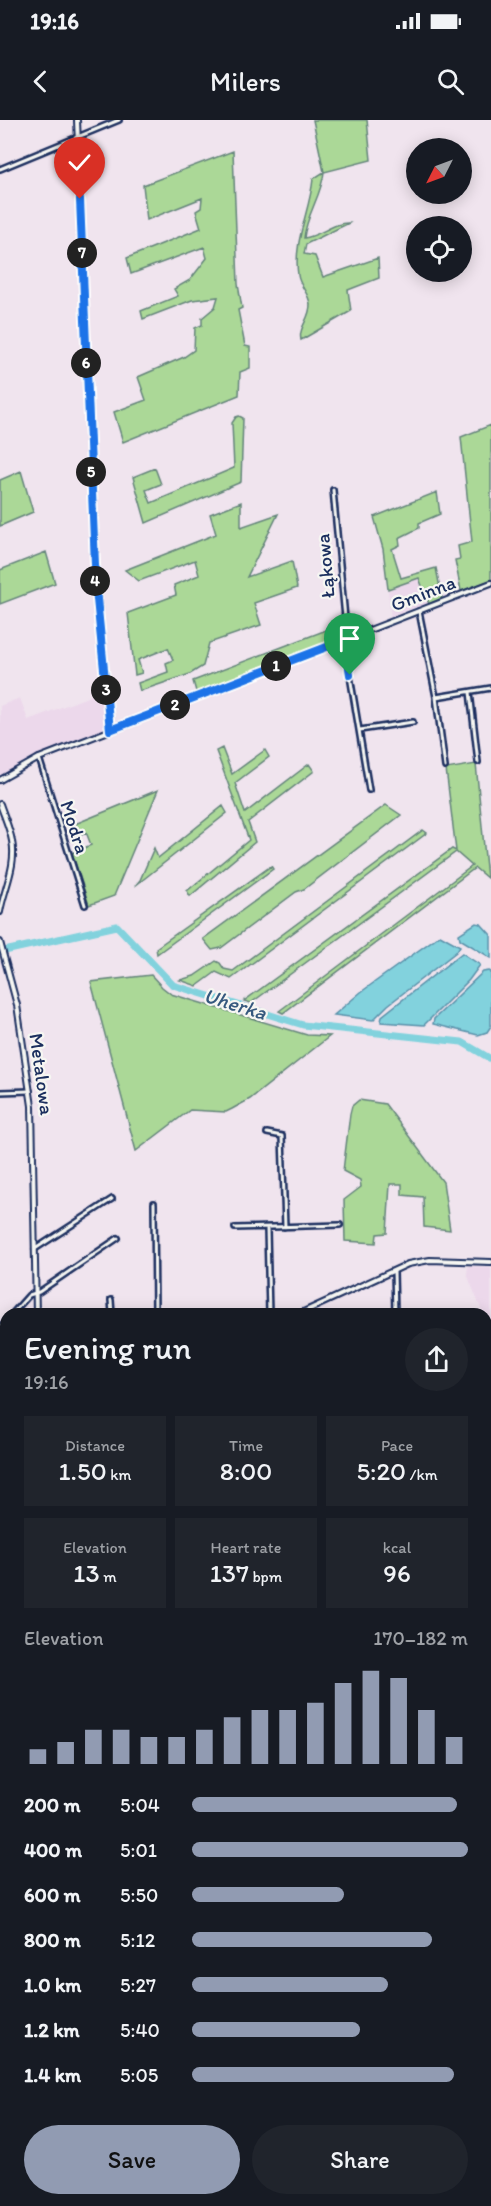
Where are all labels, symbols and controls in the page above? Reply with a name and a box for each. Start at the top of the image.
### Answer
text: 19:16 [30,8,79,35]
icon: back [24,65,57,98]
text: Milers [210,65,281,98]
icon: search [434,65,467,98]
pin [54,137,105,199]
north arrow [406,138,472,204]
map controls [406,138,472,282]
icon: check [63,146,96,179]
button: locate [406,216,472,282]
pin: 7 [67,238,97,268]
text: 7 [78,243,86,262]
pin: 6 [71,348,101,378]
text: 6 [82,353,90,372]
pin: 5 [76,457,106,487]
text: 5 [87,462,95,481]
street label: Łąkowa [310,533,340,599]
pin: 4 [80,566,110,596]
street label: Gminna [387,570,459,616]
text: 4 [90,571,100,590]
pin [324,613,375,675]
icon: arrive [333,622,366,655]
pin: 1 [261,651,291,681]
text: 1 [272,656,280,675]
pin: 3 [91,675,121,705]
text: 3 [102,680,110,699]
pin: 2 [160,690,190,720]
text: 2 [171,695,179,714]
street label: Modra [55,797,95,857]
water label: Uherka [201,982,270,1025]
street label: Metalowa [24,1031,60,1117]
text: Evening run [24,1328,191,1367]
button: share [405,1328,468,1391]
text: 19:16 [24,1370,69,1394]
text: Distance [65,1436,125,1455]
text: Time [229,1436,263,1455]
text: Pace [381,1436,413,1455]
text: 1.50 [59,1455,107,1487]
text: 8:00 [220,1455,272,1487]
text: 5:20 [356,1455,406,1487]
text: km [107,1465,131,1484]
text: /km [406,1465,438,1484]
text: Elevation [63,1538,127,1557]
text: Heart rate [211,1538,281,1557]
text: kcal [383,1538,411,1557]
text: 13 [73,1557,100,1589]
text: 137 [210,1557,249,1589]
text: 96 [383,1557,411,1589]
text: m [100,1567,117,1586]
text: bpm [249,1567,282,1586]
text: Elevation [24,1626,103,1650]
text: 170–182 m [373,1626,468,1650]
text: 200 m [24,1793,80,1817]
text: 5:04 [120,1793,160,1817]
text: 400 m [24,1838,82,1862]
text: 5:01 [120,1838,157,1862]
text: 600 m [24,1883,81,1907]
text: 5:50 [120,1883,158,1907]
text: 800 m [24,1928,81,1952]
text: 5:12 [120,1928,155,1952]
text: 1.0 km [24,1973,81,1997]
text: 5:27 [120,1973,156,1997]
text: 1.2 km [24,2018,80,2042]
text: 5:40 [120,2018,160,2042]
text: 1.4 km [24,2063,81,2087]
text: 5:05 [120,2063,158,2087]
button: Save [24,2125,240,2194]
button: Share [252,2125,468,2194]

